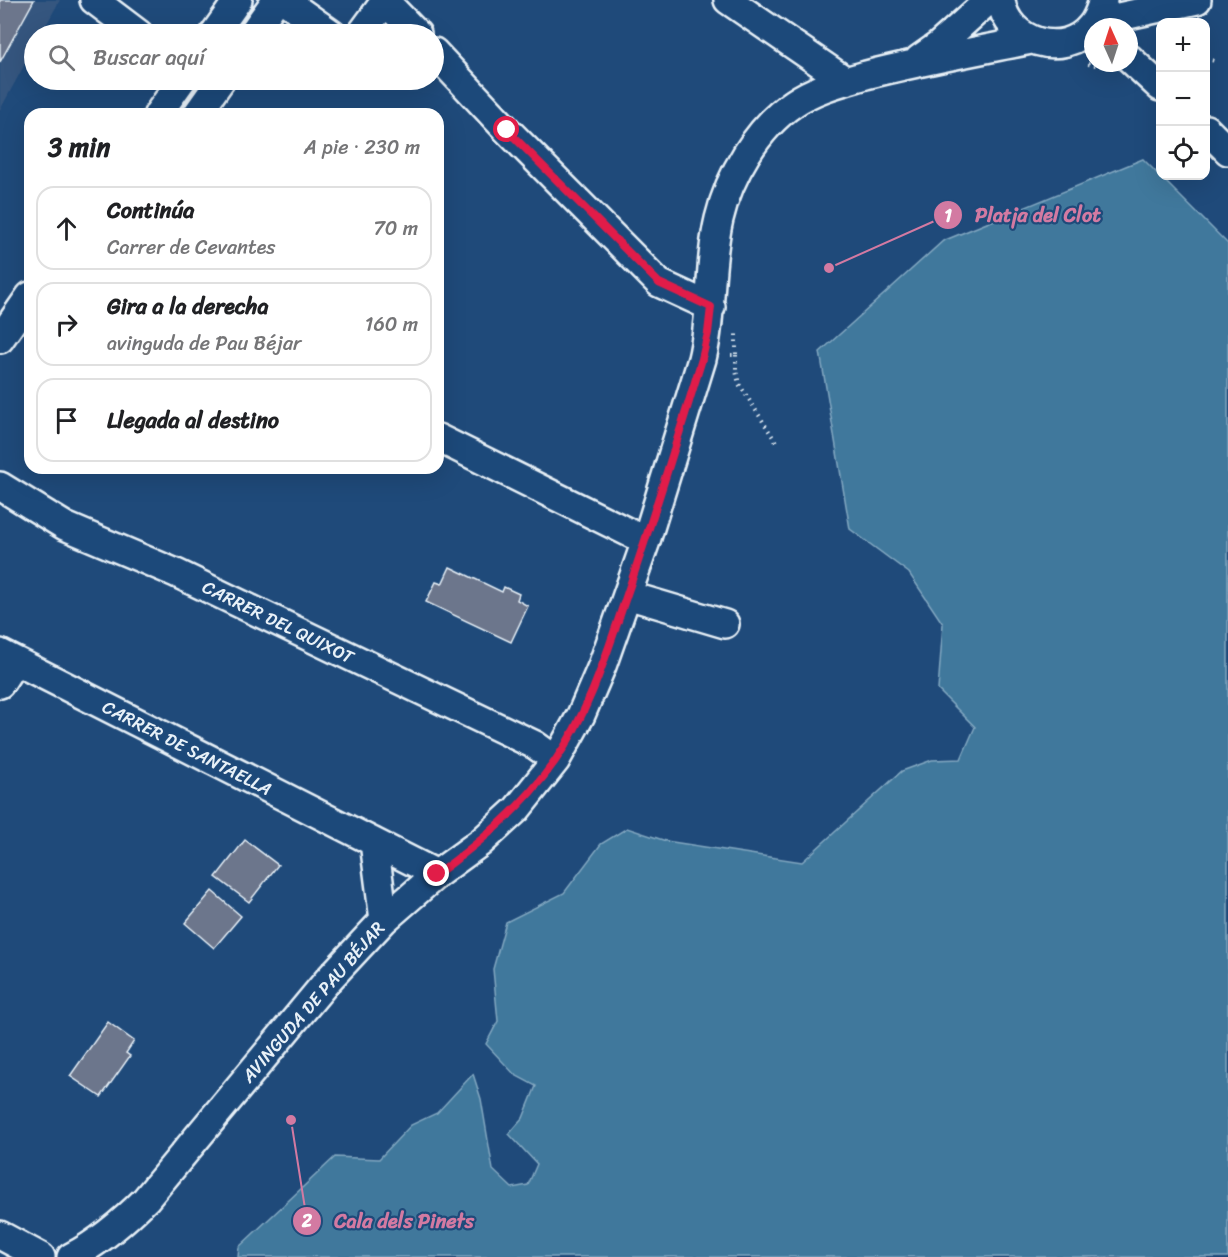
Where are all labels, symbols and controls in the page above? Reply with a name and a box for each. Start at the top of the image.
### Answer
north arrow [1084,18,1138,72]
map controls [1156,18,1210,180]
button: + [1156,18,1210,72]
search box [24,24,444,90]
text: Buscar aquí [93,38,205,77]
icon: search [45,41,78,74]
button: − [1156,72,1210,126]
route start [493,116,519,142]
text: 3 min [48,124,110,170]
button: locate [1156,126,1210,180]
text: A pie · 230 m [304,130,420,165]
text: Continúa [107,191,194,230]
callout: Platja del Clot [933,196,1114,234]
text: Platja del Clot [975,198,1101,233]
text: 1 [944,200,952,232]
text: 70 m [373,211,418,246]
icon: ahead [50,212,83,245]
text: Carrer de Cevantes [107,230,276,265]
text: Gira a la derecha [107,287,268,326]
text: 160 m [365,307,418,342]
icon: right [50,308,83,341]
text: avinguda de Pau Béjar [107,326,301,361]
text: Llegada al destino [107,401,279,440]
icon: arrive [50,404,83,437]
street label: CARRER DEL QUIXOT [197,571,360,673]
street label: CARRER DE SANTAELLA [96,691,278,805]
route end [423,860,449,886]
street label: AVINGUDA DE PAU BÉJAR [233,914,393,1091]
callout: Cala dels Pinets [292,1202,485,1240]
text: Cala dels Pinets [333,1204,475,1239]
text: 2 [301,1205,313,1237]

